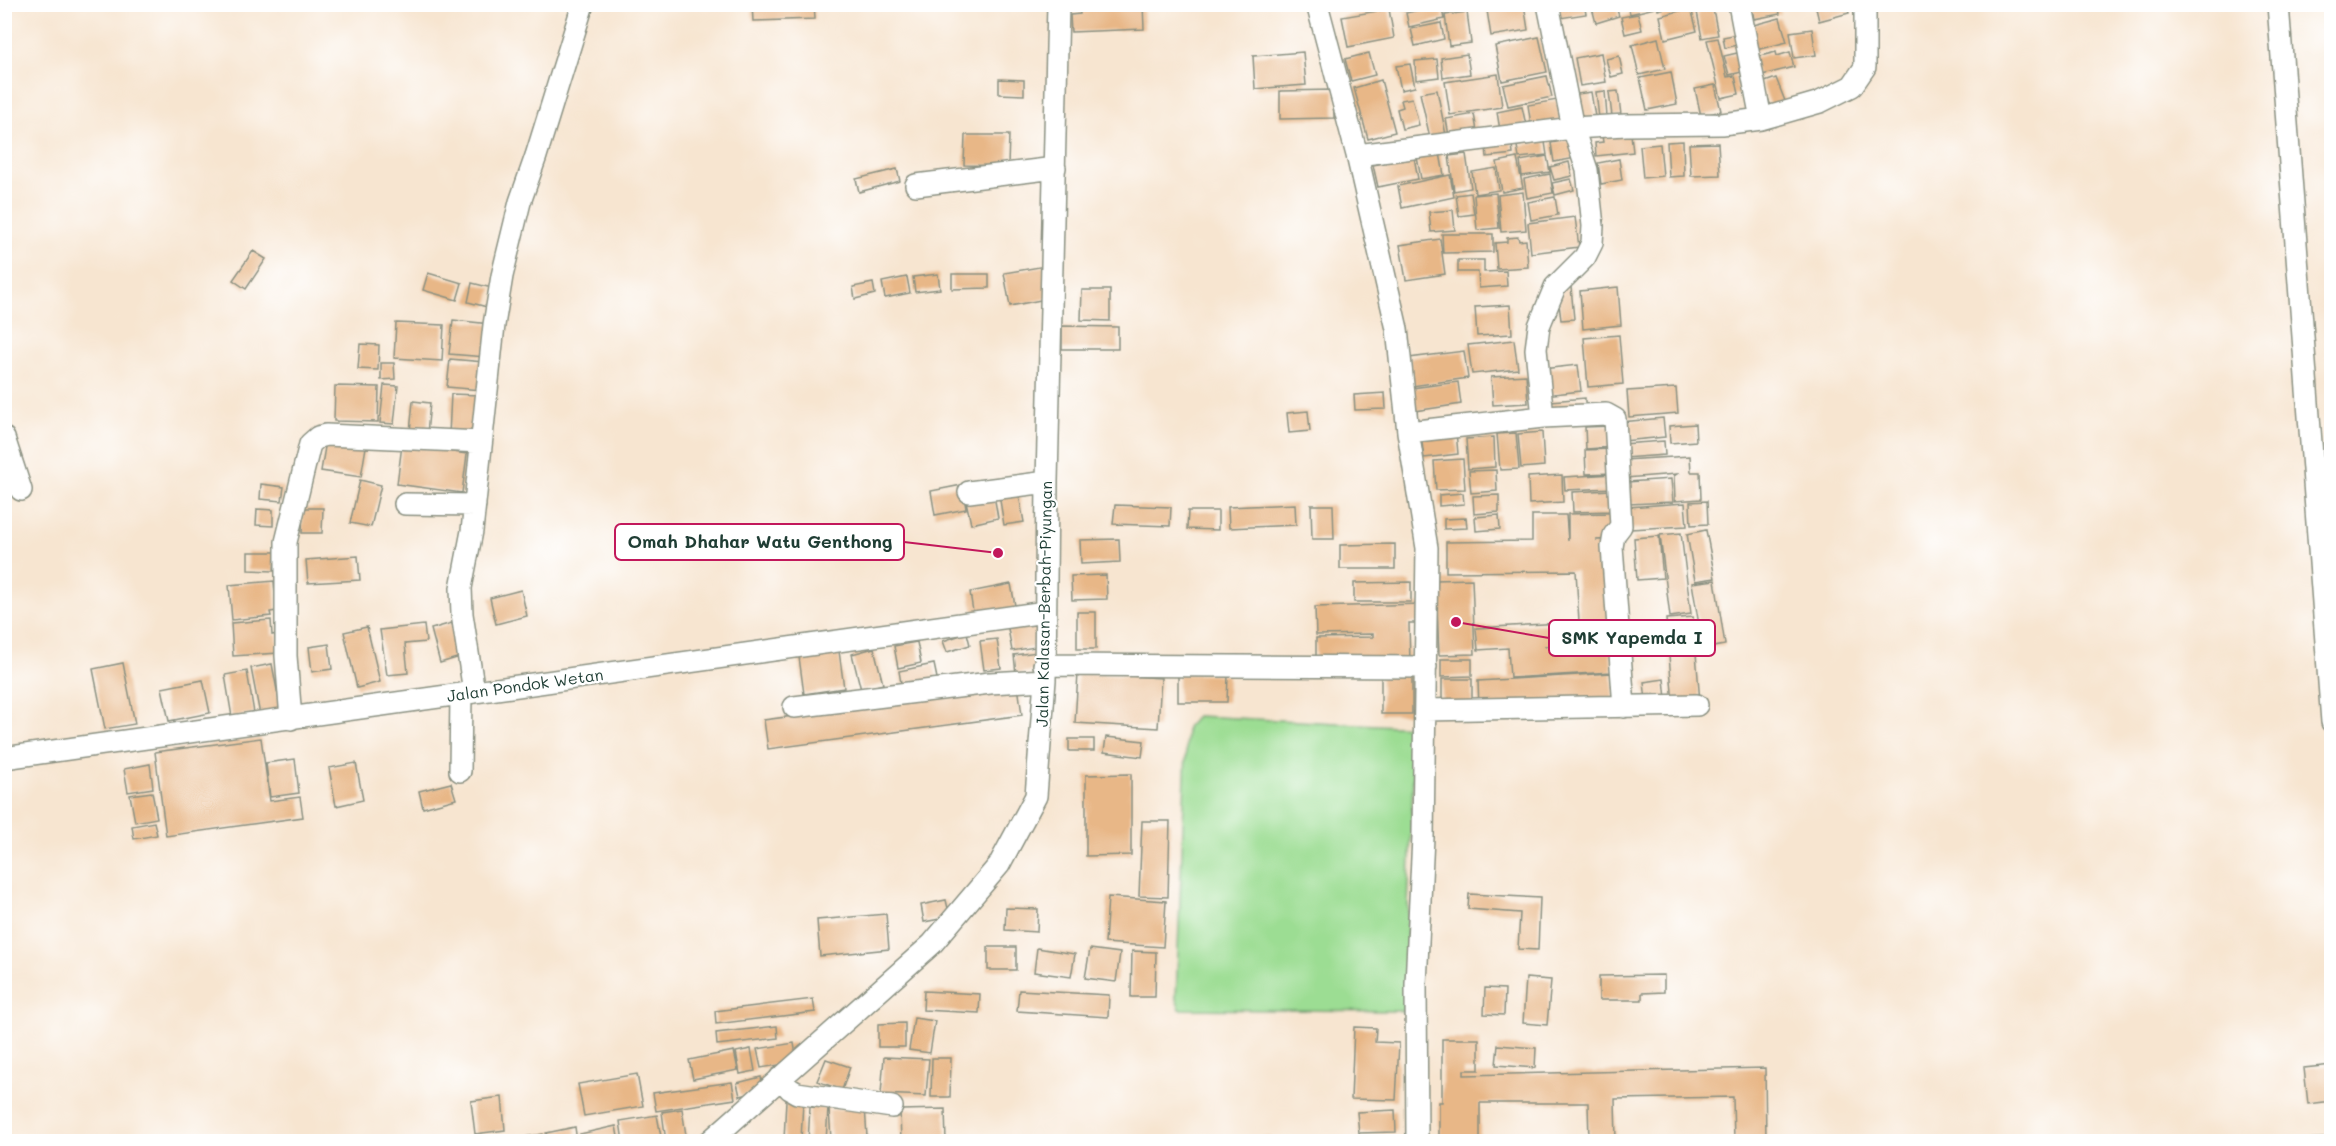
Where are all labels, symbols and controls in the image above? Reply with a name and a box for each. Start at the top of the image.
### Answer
street label: Jalan Kalasan-Berbah-Piyungan [1031,481,1056,727]
callout: Omah Dhahar Watu Genthong [615,524,904,560]
text: Omah Dhahar Watu Genthong [627,529,893,553]
callout: SMK Yapemda I [1549,620,1715,656]
text: SMK Yapemda I [1561,625,1703,649]
street label: Jalan Pondok Wetan [445,663,605,706]

